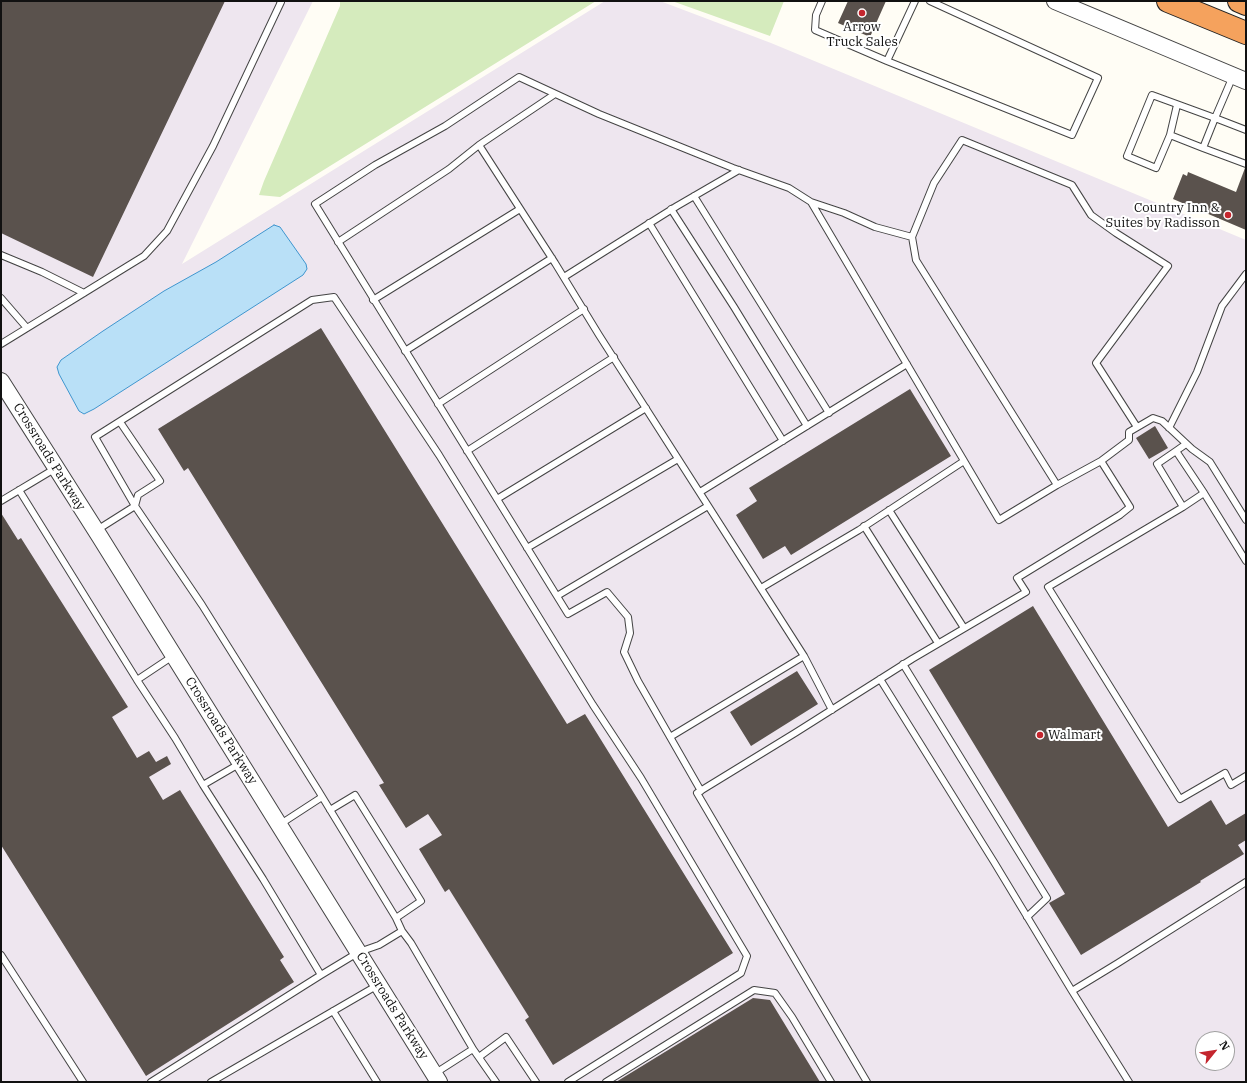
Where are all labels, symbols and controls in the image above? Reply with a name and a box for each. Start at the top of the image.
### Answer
marker: Arrow Truck Sales [857,8,867,18]
place label: Arrow Truck Sales [826,19,898,50]
place label: Country Inn & Suites by Radisson [1106,200,1220,231]
marker: Country Inn & Suites by Radisson [1223,210,1233,220]
street label: Crossroads Parkway [10,400,88,514]
street label: Crossroads Parkway [182,674,260,788]
place label: Walmart [1048,727,1101,743]
marker: Walmart [1035,730,1045,740]
street label: Crossroads Parkway [353,949,431,1063]
north arrow [1195,1031,1235,1071]
text: N [1216,1038,1233,1053]

